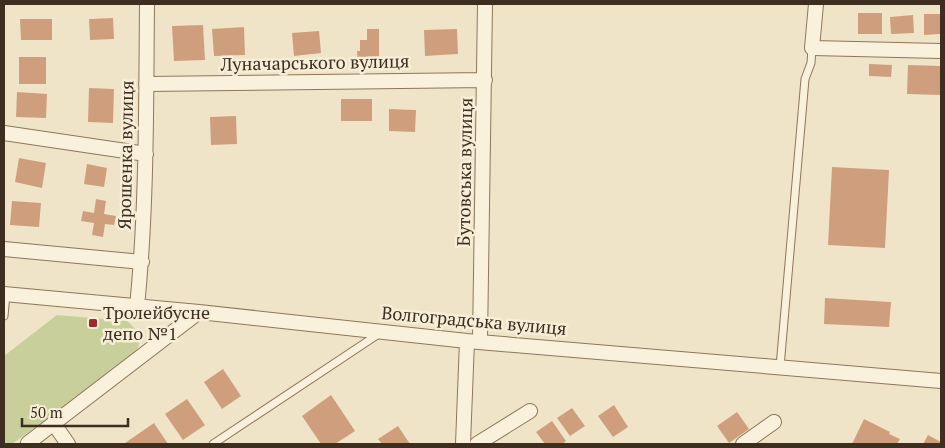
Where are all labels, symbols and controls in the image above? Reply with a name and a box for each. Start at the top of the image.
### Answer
street label: Луначарського вулиця [219,48,410,76]
street label: Ярошенка вулиця [112,80,138,230]
street label: Бутовська вулиця [451,97,477,246]
place label: Тролейбусне депо №1 [103,300,210,345]
street label: Волгоградська вулиця [381,300,568,340]
marker: Тролейбусне депо №1 [87,317,99,329]
scale bar [22,396,129,428]
text: 50 m [30,402,63,422]

